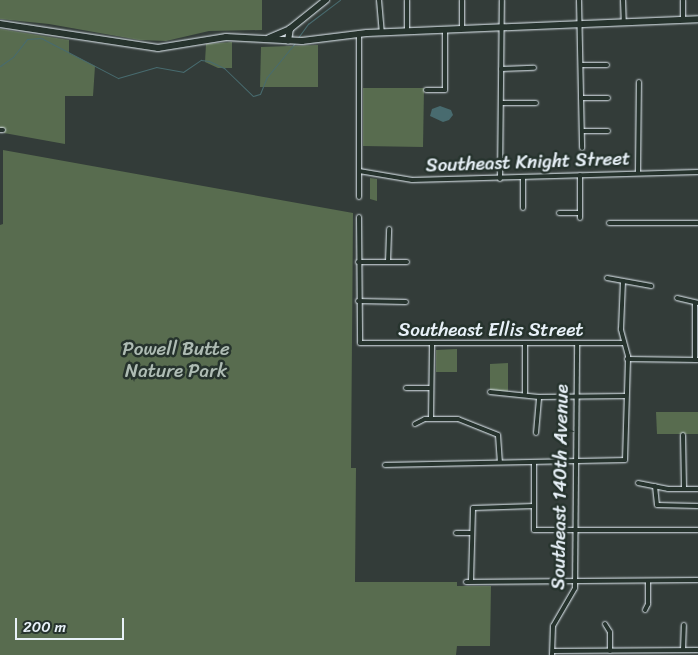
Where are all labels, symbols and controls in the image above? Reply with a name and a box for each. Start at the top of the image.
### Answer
street label: Southeast Knight Street [425,147,631,177]
street label: Southeast Ellis Street [399,319,583,341]
park label: Powell Butte Nature Park [122,338,230,382]
street label: Southeast 140th Avenue [547,384,573,590]
scale bar [18,608,126,640]
text: 200 m [23,614,66,640]

